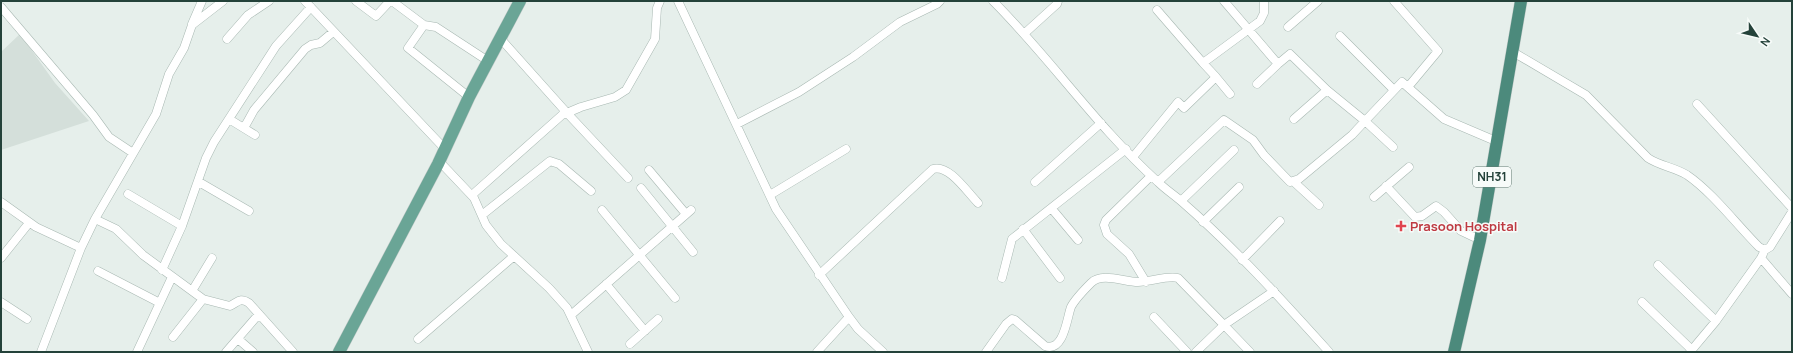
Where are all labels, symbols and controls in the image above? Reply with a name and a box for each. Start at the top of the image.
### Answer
north arrow [1737,16,1777,56]
text: N [1757,34,1774,50]
road number: NH31 [1473,167,1511,187]
place label: Prasoon Hospital [1410,217,1517,235]
marker: Prasoon Hospital [1395,220,1407,232]

